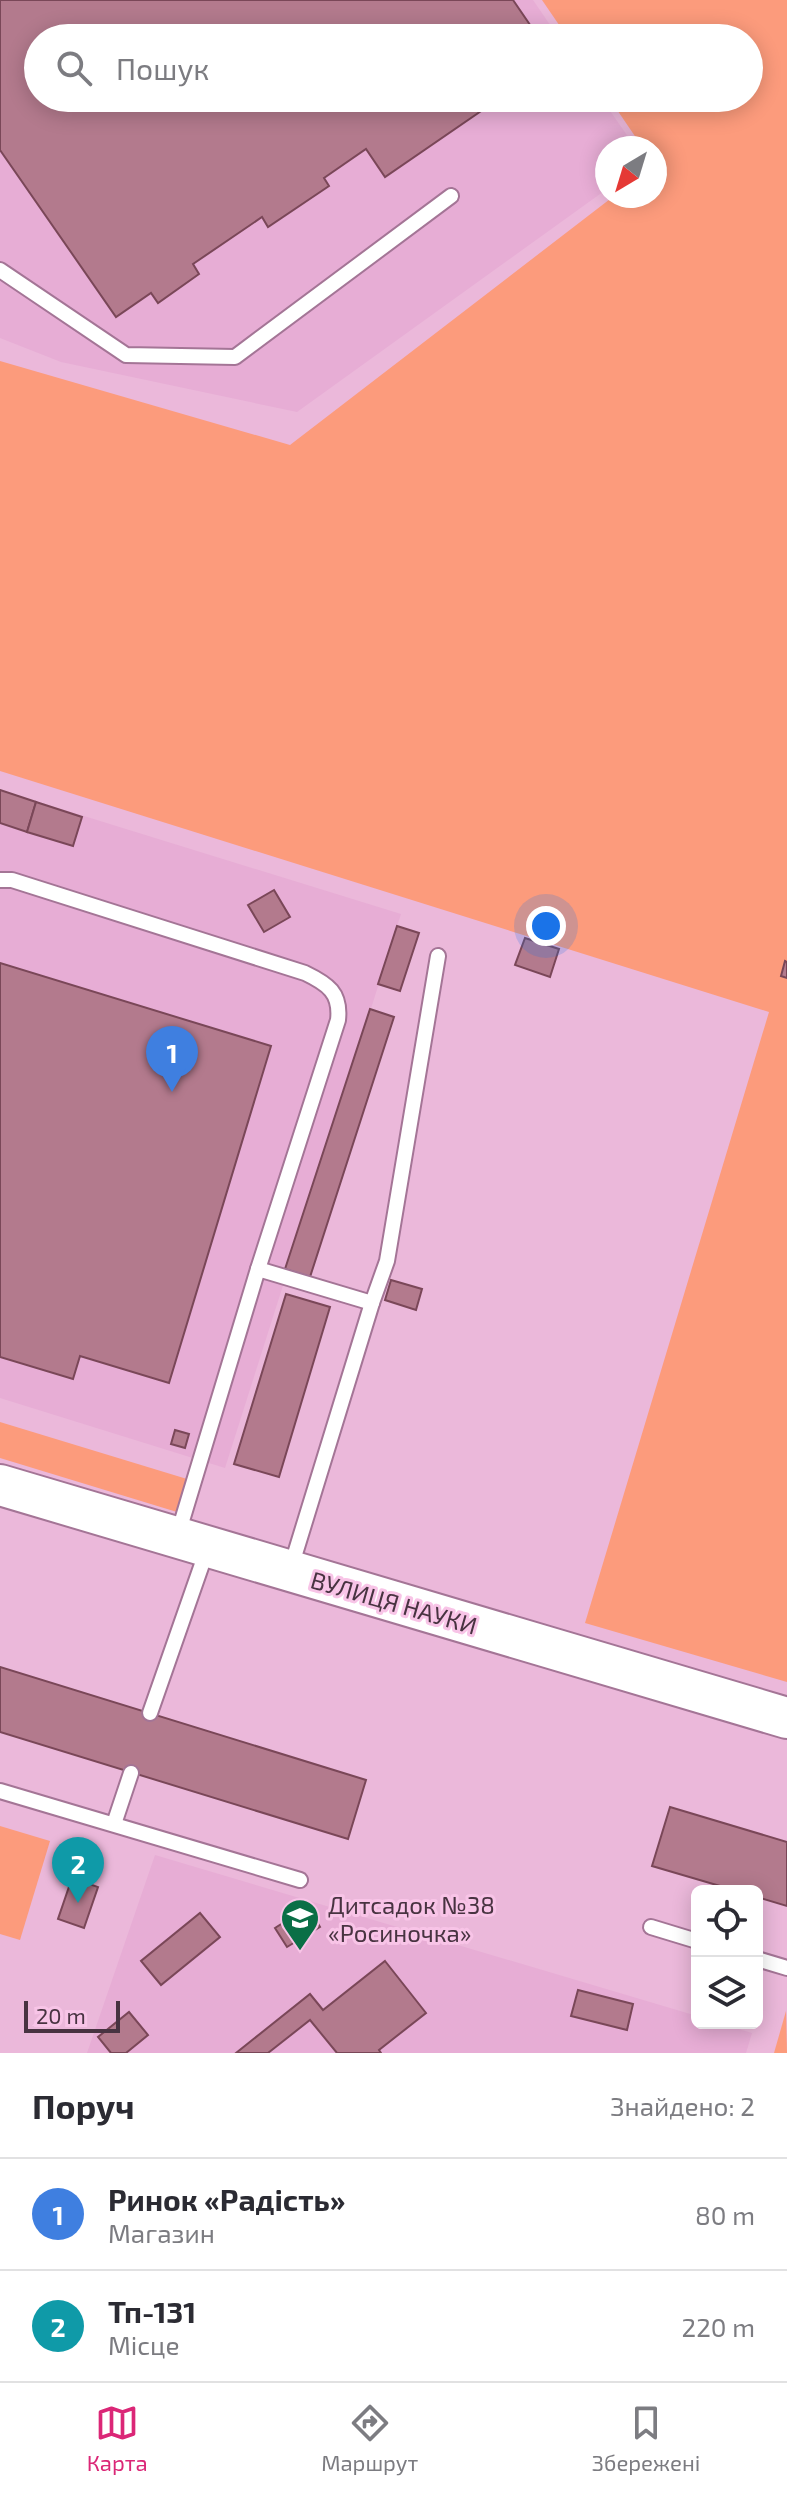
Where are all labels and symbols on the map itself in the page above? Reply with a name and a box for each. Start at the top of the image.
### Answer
north arrow [595,136,667,208]
your location [526,906,566,946]
pin: 1 [146,1026,198,1092]
street label: ВУЛИЦЯ НАУКИ [308,1564,480,1640]
pin: 2 [52,1837,104,1903]
place label: Дитсадок №38 «Росиночка» [328,1890,495,1947]
school or university icon: Дитсадок №38 «Росиночка» [279,1897,321,1952]
scale bar [24,1997,120,2033]

